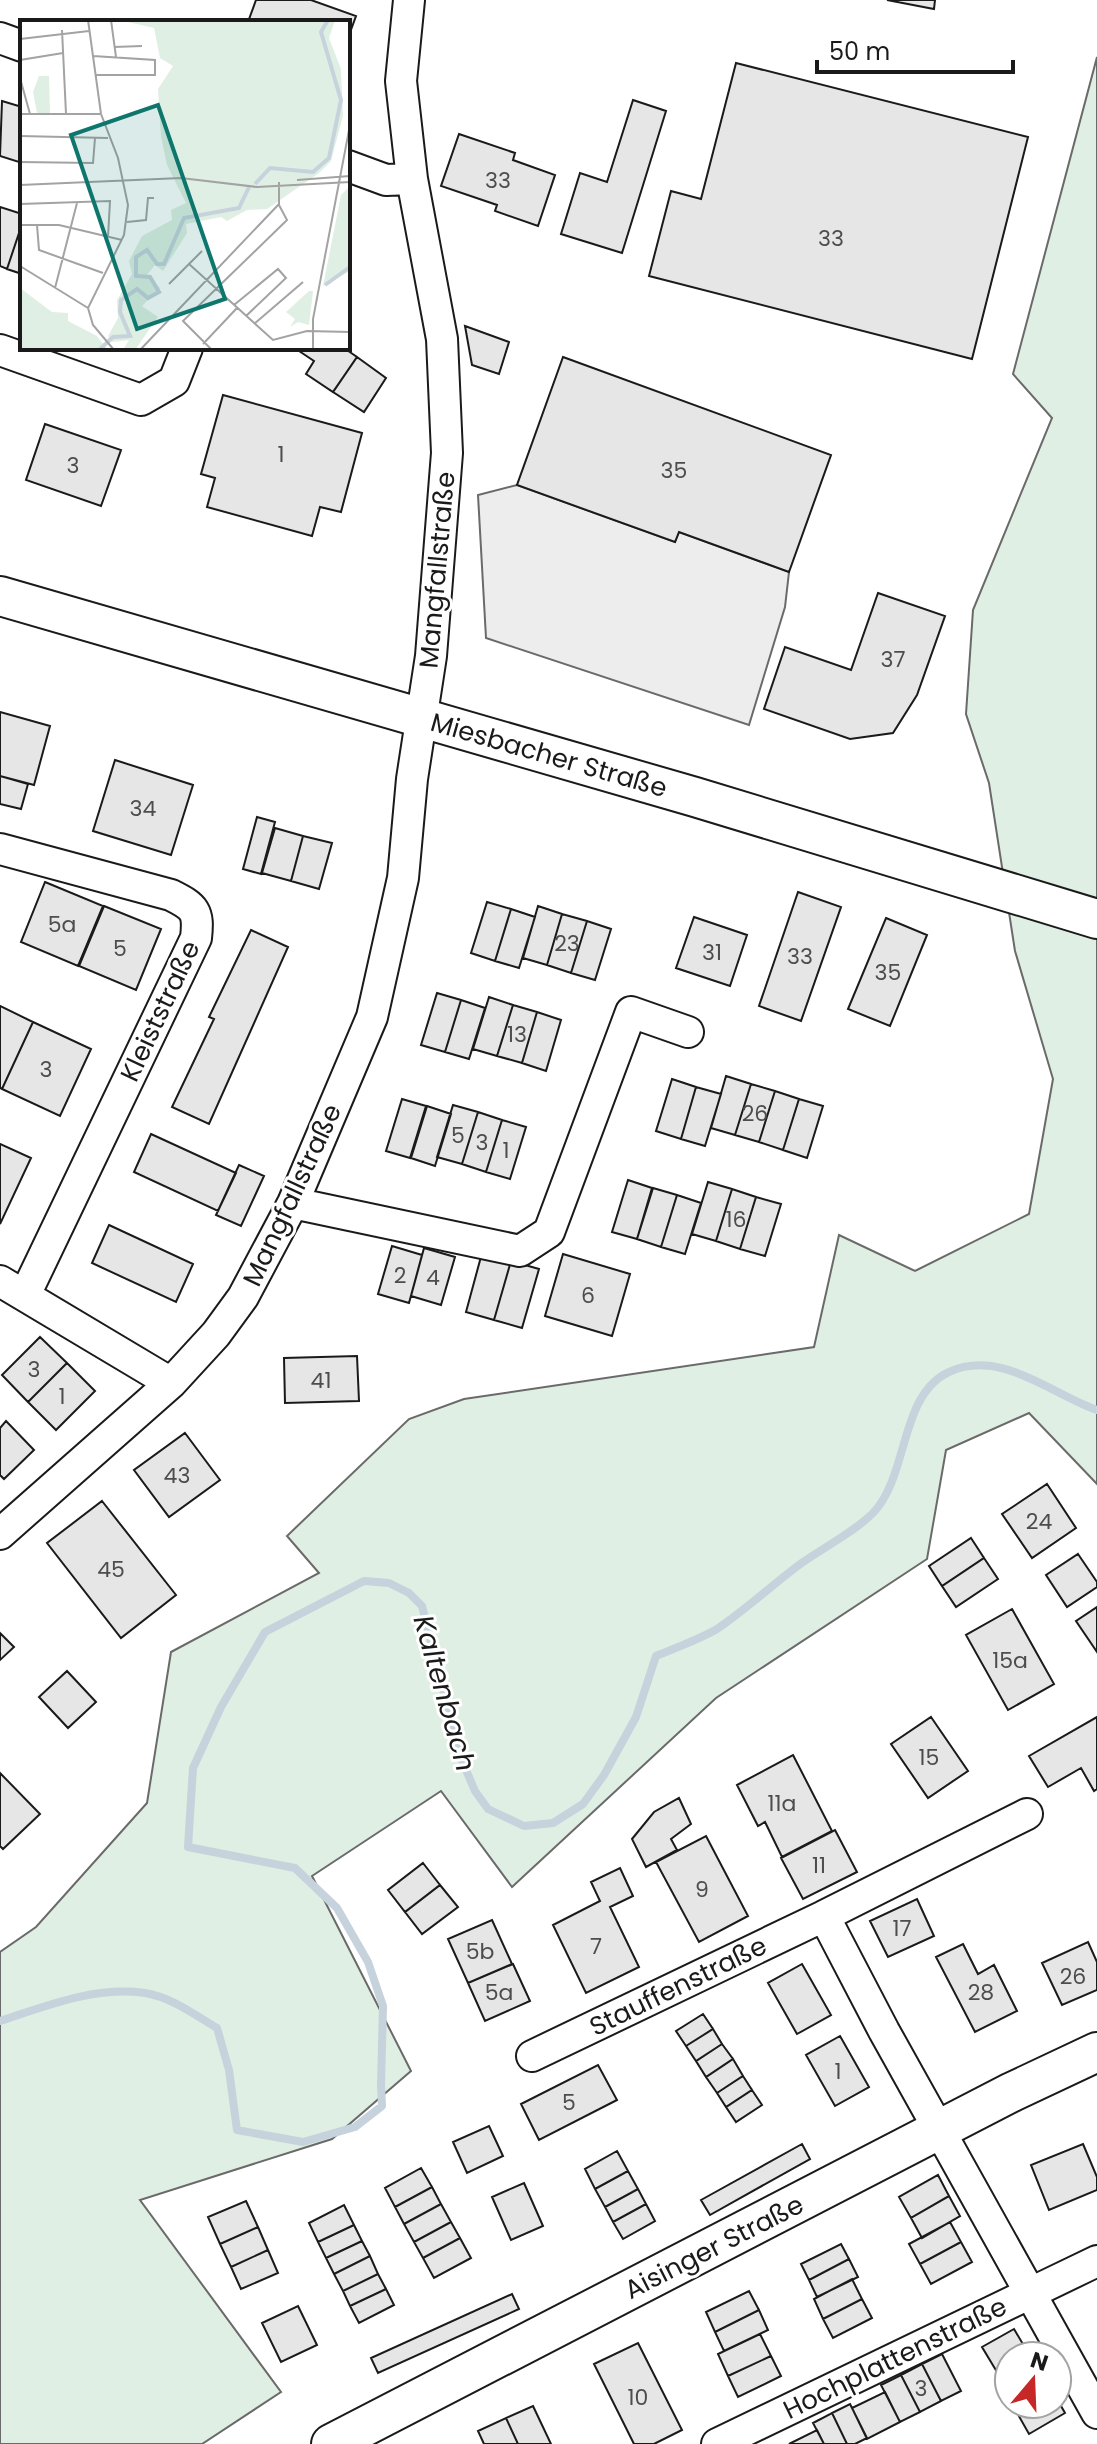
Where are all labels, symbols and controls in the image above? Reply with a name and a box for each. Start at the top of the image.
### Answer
inset map [20,20,350,350]
scale bar [817,24,1013,74]
text: 50 m [829,35,890,68]
house number: 33 [485,165,511,196]
house number: 33 [818,223,844,254]
house number: 1 [277,439,285,470]
house number: 3 [67,450,79,481]
house number: 35 [661,455,687,486]
street label: Mangfallstraße [410,470,464,670]
house number: 37 [881,644,905,675]
street label: Miesbacher Straße [426,704,672,806]
house number: 34 [130,793,157,824]
house number: 5a [48,909,76,940]
house number: 23 [554,928,580,959]
house number: 5 [113,933,127,964]
street label: Kleiststraße [112,935,208,1087]
house number: 31 [702,937,722,968]
house number: 33 [787,941,813,972]
house number: 35 [875,957,901,988]
house number: 13 [507,1019,527,1050]
house number: 3 [40,1054,52,1085]
street label: Mangfallstraße [234,1098,350,1292]
house number: 26 [742,1098,768,1129]
house number: 5 [451,1120,465,1151]
house number: 3 [476,1127,488,1158]
house number: 1 [502,1135,510,1166]
house number: 16 [725,1204,747,1235]
house number: 2 [394,1260,406,1291]
house number: 4 [426,1262,440,1293]
house number: 6 [581,1280,595,1311]
house number: 3 [28,1354,40,1385]
house number: 41 [311,1365,331,1396]
house number: 1 [58,1381,66,1412]
house number: 43 [164,1460,190,1491]
house number: 24 [1026,1506,1052,1537]
house number: 45 [97,1554,125,1585]
water label: Kaltenbach [404,1610,485,1776]
house number: 15a [992,1645,1028,1676]
house number: 15 [919,1742,939,1773]
house number: 11a [768,1788,796,1819]
house number: 11 [812,1850,826,1881]
house number: 9 [695,1874,709,1905]
house number: 17 [892,1913,912,1944]
street label: Stauffenstraße [583,1928,773,2044]
house number: 7 [590,1931,602,1962]
house number: 5b [466,1936,494,1967]
house number: 26 [1060,1961,1086,1992]
house number: 5a [485,1977,513,2008]
house number: 28 [968,1977,994,2008]
house number: 1 [834,2056,842,2087]
house number: 5 [562,2087,576,2118]
street label: Aisinger Straße [618,2186,810,2308]
street label: Hochplattenstraße [777,2288,1013,2428]
north arrow [993,2340,1073,2420]
text: N [1026,2344,1052,2379]
house number: 3 [915,2373,927,2404]
house number: 10 [628,2382,648,2413]

